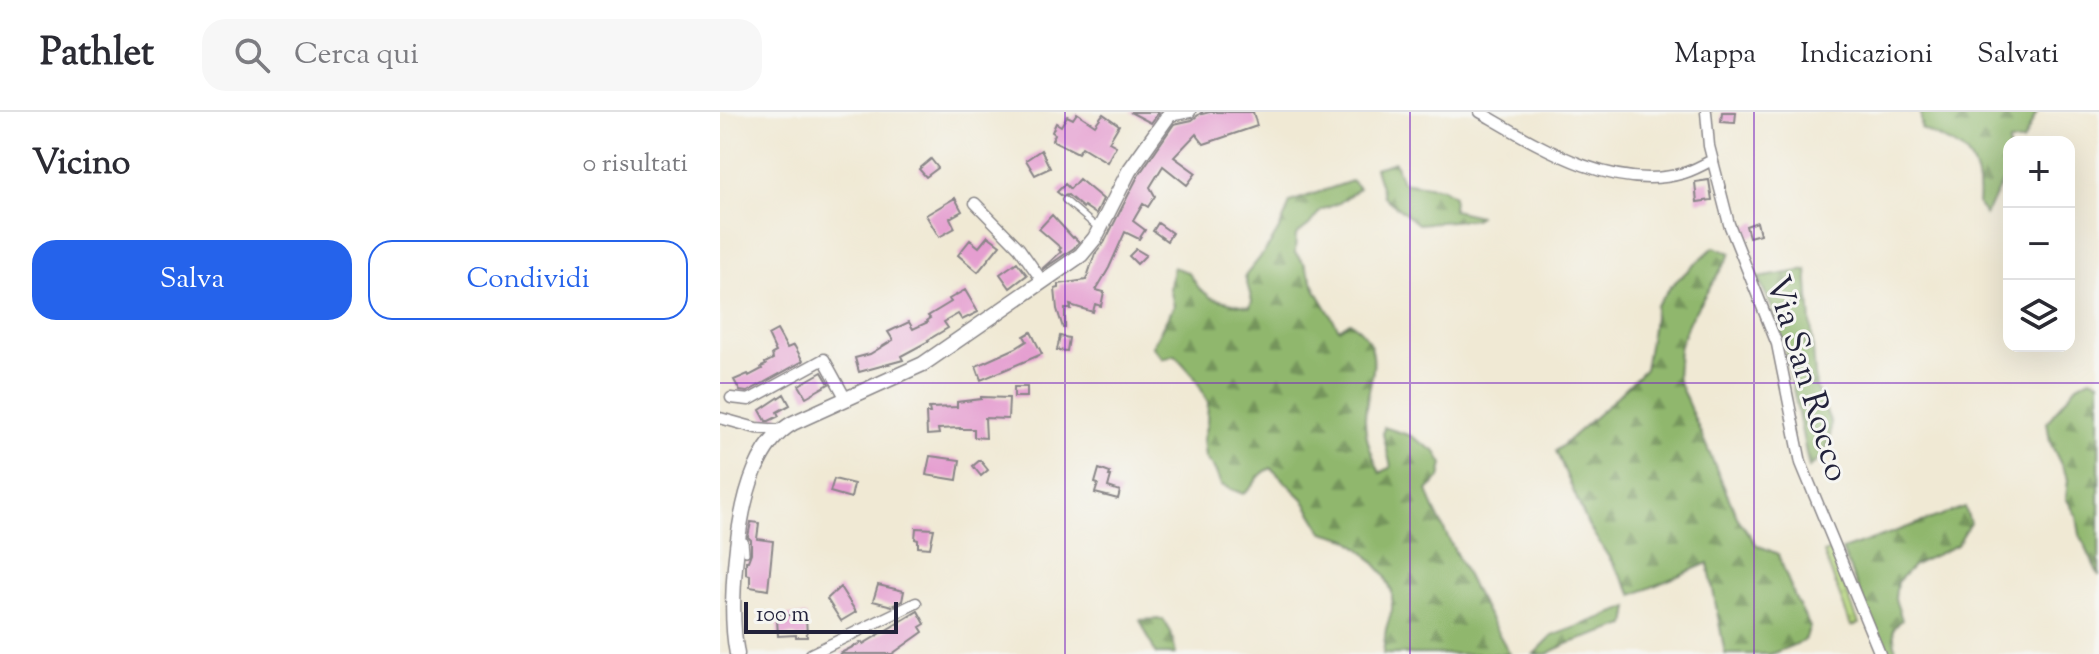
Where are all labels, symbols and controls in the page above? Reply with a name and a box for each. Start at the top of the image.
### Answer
search box [202,19,762,91]
text: Pathlet [40,28,154,82]
icon: search [230,33,274,77]
text: Cerca qui [294,34,419,77]
text: Mappa [1674,35,1756,75]
text: Indicazioni [1800,35,1933,75]
text: Salvati [1977,35,2059,75]
map controls [2003,136,2075,352]
button: + [2003,136,2075,208]
text: Vicino [32,140,130,189]
text: 0 risultati [582,146,688,183]
button: − [2003,208,2075,280]
button: Salva [32,240,352,320]
button: Condividi [368,240,688,320]
street label: Via San Rocco [1751,270,1860,488]
button: layers [2003,280,2075,352]
scale bar [744,598,898,634]
text: 100 m [756,600,809,632]

